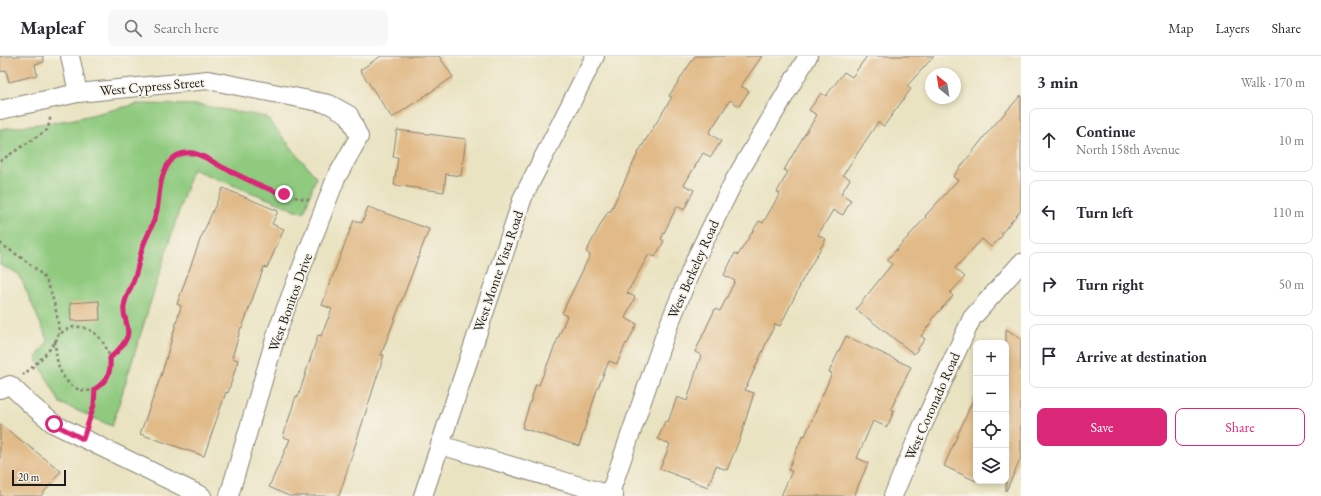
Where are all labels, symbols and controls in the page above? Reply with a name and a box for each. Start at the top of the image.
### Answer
search box [108,10,388,46]
text: Mapleaf [20,15,84,40]
icon: search [122,17,144,39]
text: Search here [154,18,219,37]
text: Map [1168,19,1193,37]
text: Layers [1215,19,1250,37]
text: Share [1272,19,1301,37]
north arrow [925,68,961,104]
text: 3 min [1037,71,1078,93]
street label: West Cypress Street [99,72,206,100]
text: Walk · 170 m [1241,74,1305,91]
text: Continue [1076,122,1136,141]
icon: ahead [1038,129,1060,151]
text: 10 m [1279,132,1304,149]
text: North 158th Avenue [1076,141,1180,158]
route end [275,185,293,203]
icon: left [1038,201,1060,223]
text: Turn left [1076,203,1133,222]
text: 110 m [1273,204,1304,221]
street label: West Monte Vista Road [469,207,527,334]
street label: West Berkeley Road [663,216,723,321]
street label: West Bonitos Drive [264,250,316,354]
icon: right [1038,273,1060,295]
text: Turn right [1076,275,1144,294]
text: 50 m [1279,276,1304,293]
map controls [973,340,1009,484]
button: + [973,340,1009,376]
icon: arrive [1038,345,1060,367]
text: Arrive at destination [1076,347,1207,366]
street label: West Coronado Road [900,348,964,463]
button: − [973,376,1009,412]
button: Save [1037,408,1167,446]
button: Share [1175,408,1305,446]
button: locate [973,412,1009,448]
route start [45,415,63,433]
button: layers [973,448,1009,484]
scale bar [12,468,66,487]
text: 20 m [18,470,39,484]

